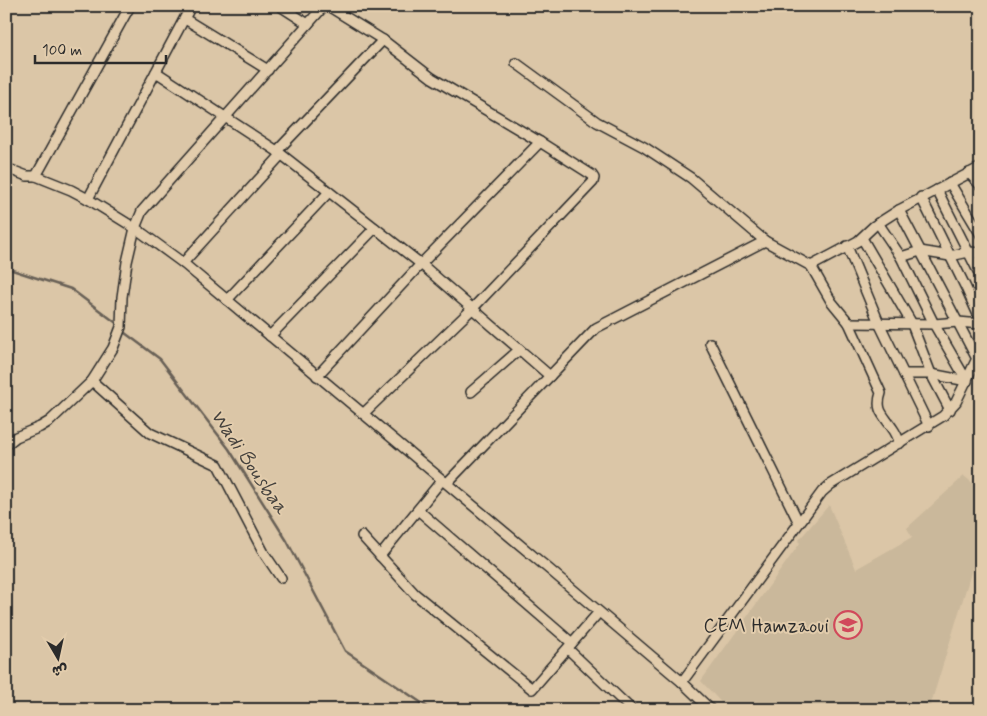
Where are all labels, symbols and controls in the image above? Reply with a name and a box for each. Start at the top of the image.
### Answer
scale bar [35,32,166,64]
text: 100 m [42,41,82,61]
water label: Wadi Bousbaa [204,404,294,520]
school or university icon: CEM Hamzaoui [833,610,863,640]
place label: CEM Hamzaoui [704,614,829,639]
north arrow [32,634,82,684]
text: ش [51,660,69,680]

